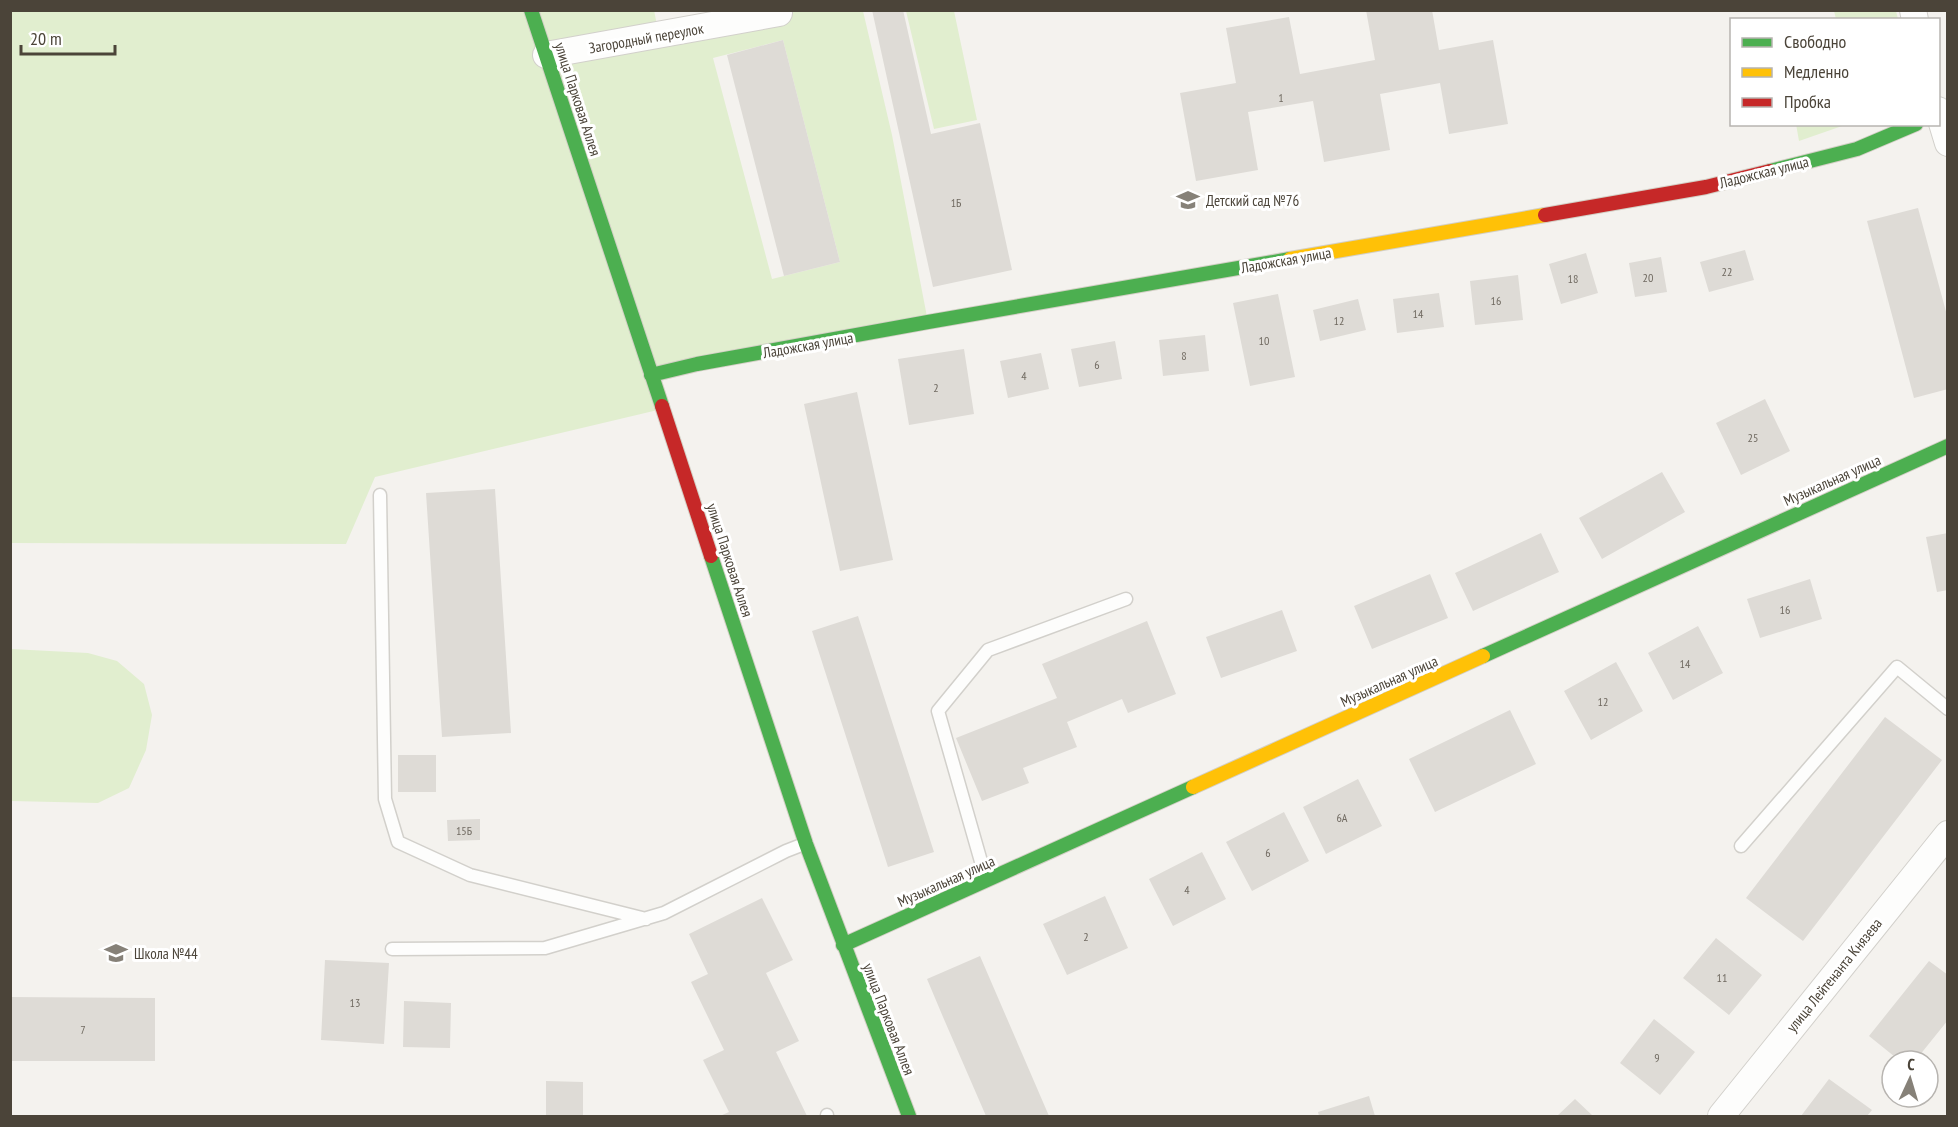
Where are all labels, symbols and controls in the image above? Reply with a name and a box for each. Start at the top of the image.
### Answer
scale bar [21,18,116,56]
legend [1730,18,1940,126]
street label: Загородный переулок [587,19,705,57]
text: 20 m [30,27,62,50]
text: Свободно [1784,30,1847,53]
street label: улица Парковая Аллея [551,40,605,158]
text: Медленно [1784,60,1849,83]
house number: 1 [1278,90,1284,105]
text: Пробка [1784,90,1831,113]
street label: Ладожская улица [1716,152,1811,193]
school or university icon: Детский сад №76 [1175,187,1201,213]
place label: Детский сад №76 [1206,191,1299,210]
house number: 1Б [951,195,961,210]
street label: Ладожская улица [1238,243,1333,277]
house number: 22 [1722,264,1732,279]
house number: 20 [1643,270,1653,285]
house number: 18 [1568,271,1578,286]
house number: 16 [1491,293,1501,308]
house number: 14 [1413,306,1424,321]
house number: 12 [1334,313,1344,328]
street label: Ладожская улица [760,328,855,362]
house number: 10 [1259,333,1269,348]
house number: 8 [1181,348,1187,363]
house number: 6 [1094,357,1100,372]
house number: 4 [1021,368,1027,383]
house number: 2 [933,380,939,395]
house number: 25 [1748,430,1758,445]
street label: Музыкальная улица [1781,450,1883,510]
street label: улица Парковая Аллея [703,501,757,619]
house number: 16 [1780,602,1790,617]
street label: Музыкальная улица [1338,651,1440,711]
house number: 14 [1680,656,1691,671]
house number: 12 [1598,694,1608,709]
house number: 6А [1336,810,1348,825]
house number: 15Б [456,823,472,838]
house number: 6 [1265,845,1271,860]
street label: Музыкальная улица [895,851,997,911]
house number: 4 [1184,882,1190,897]
street label: улица Лейтенанта Князева [1782,914,1886,1036]
house number: 2 [1083,929,1089,944]
school or university icon: Школа №44 [103,940,129,966]
place label: Школа №44 [134,944,198,963]
street label: улица Парковая Аллея [859,960,919,1078]
house number: 11 [1717,970,1727,985]
house number: 13 [350,995,360,1010]
house number: 7 [80,1022,86,1037]
north arrow [1880,1049,1940,1109]
house number: 9 [1654,1050,1660,1065]
text: С [1907,1054,1916,1074]

